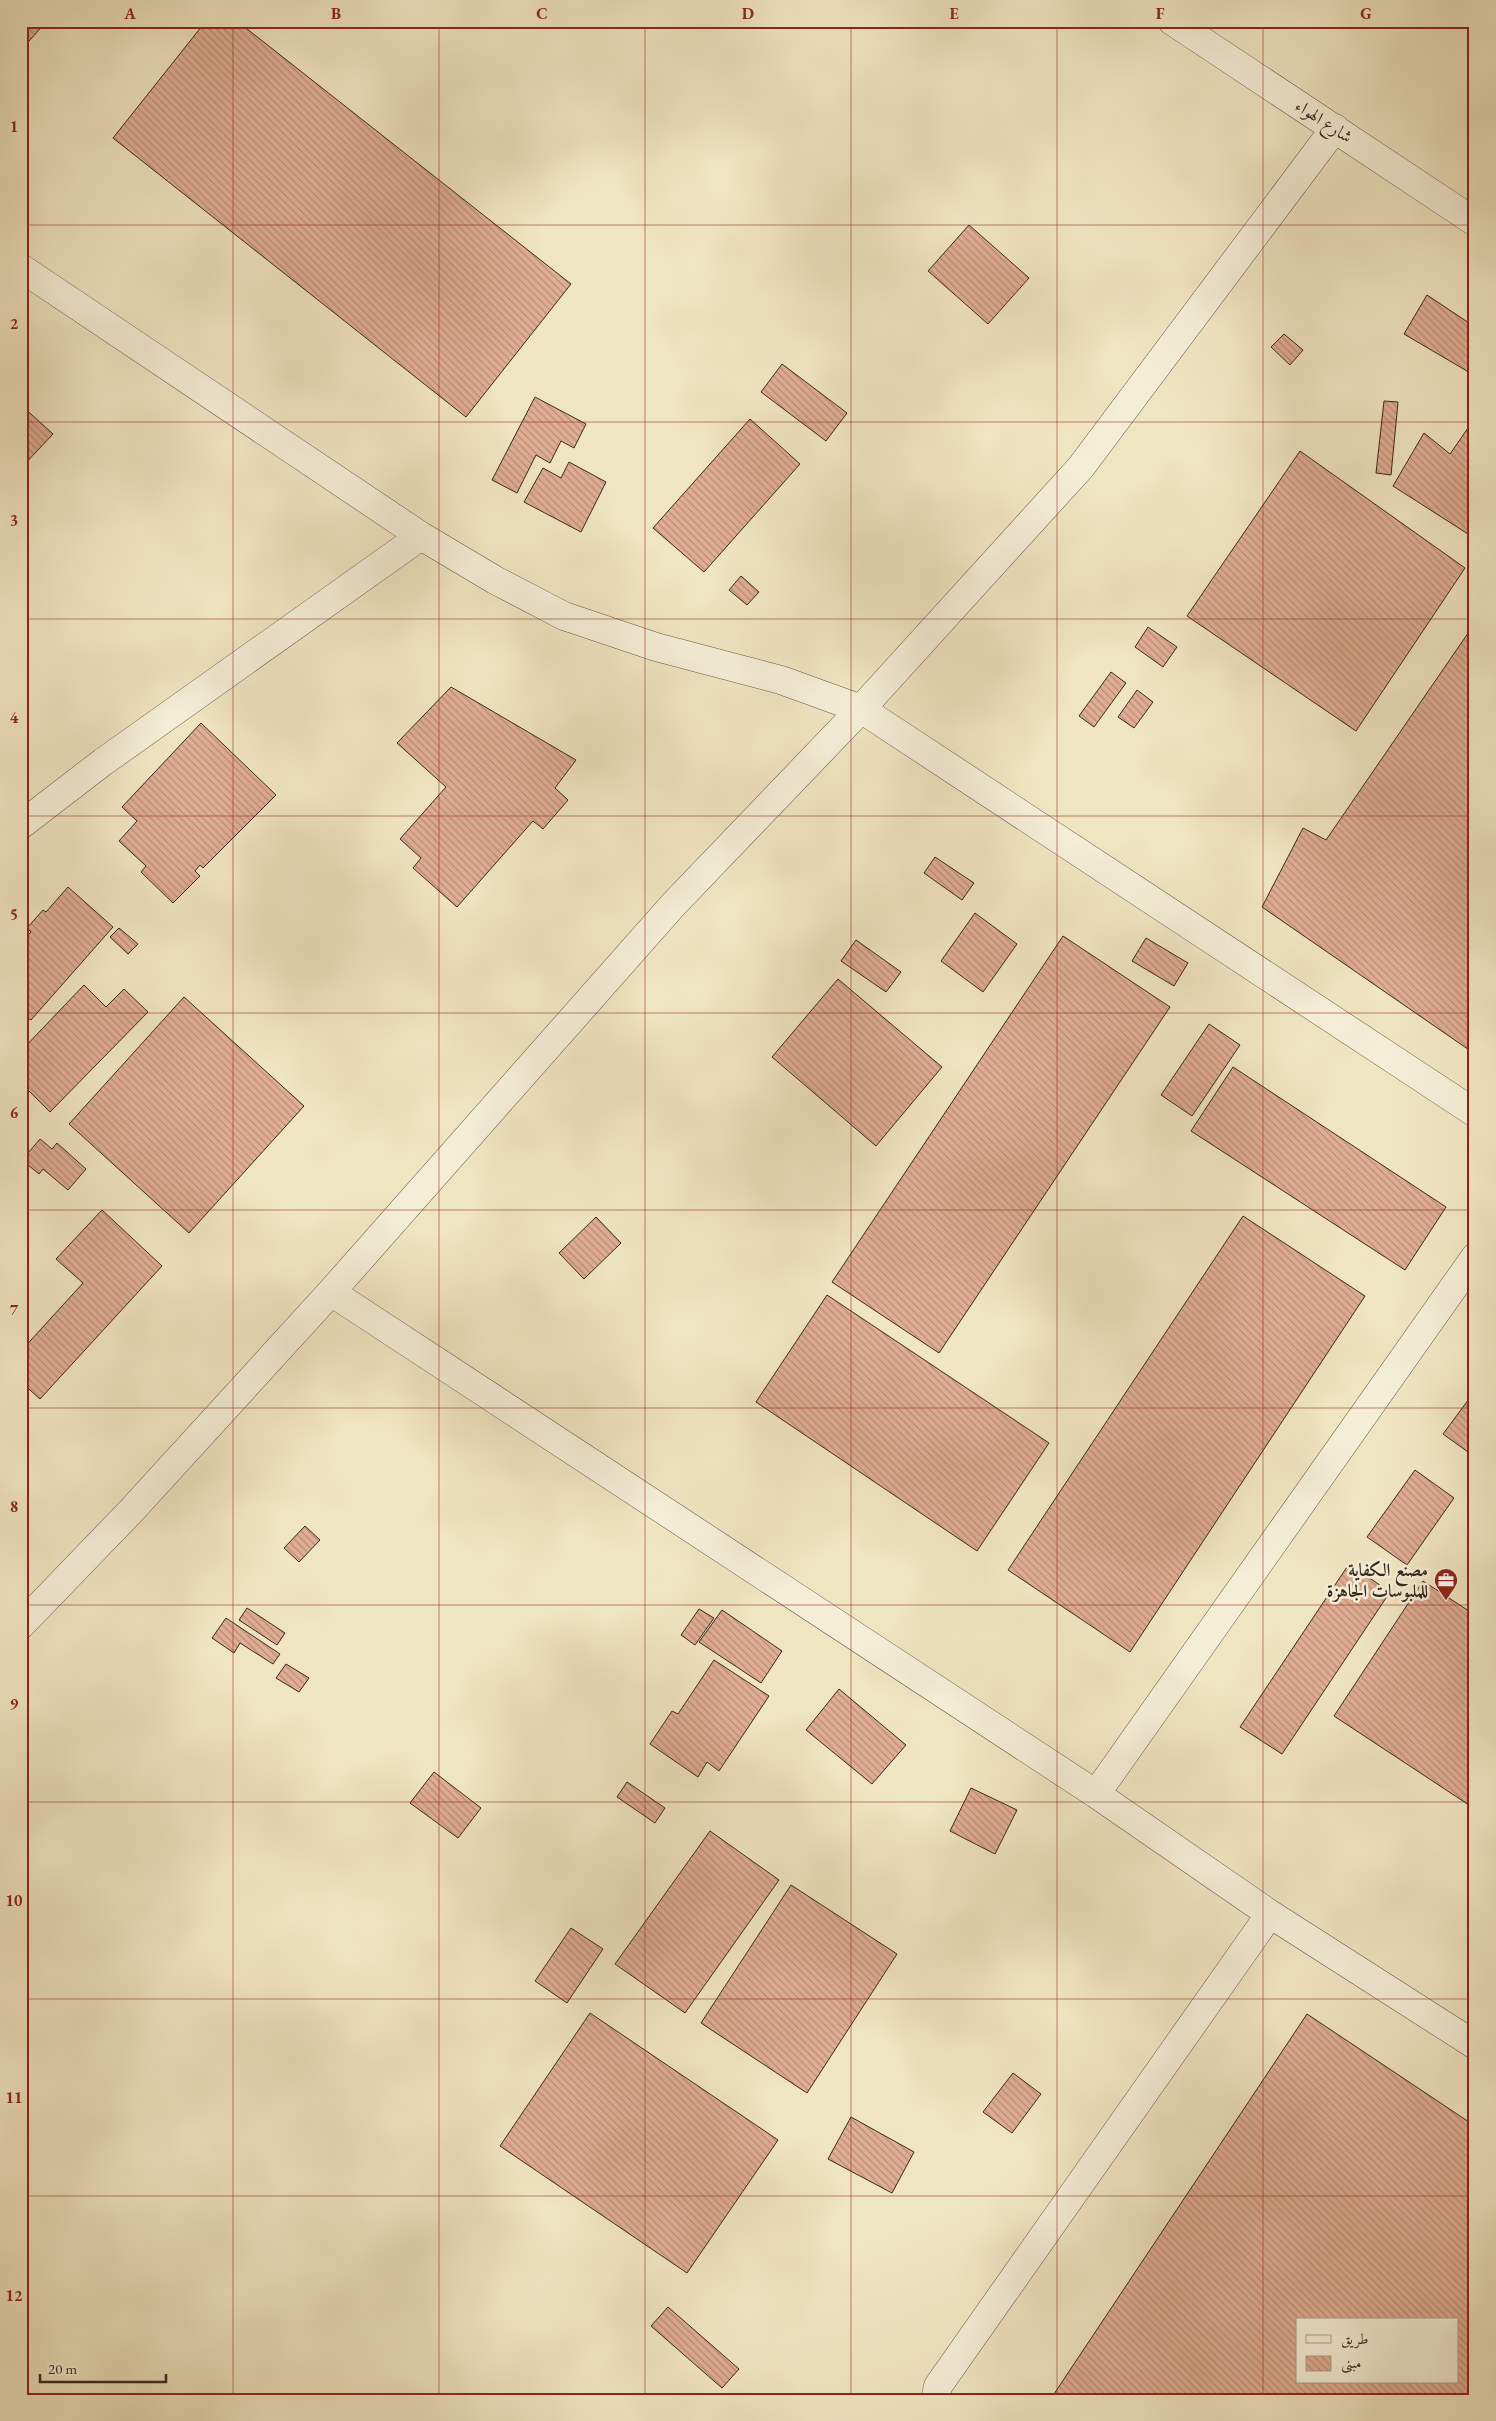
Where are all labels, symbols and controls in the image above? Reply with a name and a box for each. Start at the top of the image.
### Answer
text: A [123,3,136,24]
text: B [331,3,341,24]
text: C [536,3,548,24]
text: D [742,3,754,24]
text: E [949,3,959,24]
text: F [1156,3,1165,24]
text: G [1360,3,1372,24]
street label: شارع الهواء [1289,93,1357,151]
text: 1 [10,116,18,137]
text: 2 [10,313,19,334]
text: 3 [10,510,18,531]
text: 4 [10,707,19,728]
text: 5 [10,904,18,925]
text: 6 [10,1102,19,1123]
text: 7 [10,1299,19,1320]
text: 8 [10,1496,18,1517]
place label: مصنع الكفاية للملبوسات الجاهزة [1327,1558,1428,1603]
office icon: مصنع الكفاية للملبوسات الجاهزة [1433,1567,1459,1601]
text: 9 [10,1693,19,1714]
text: 10 [6,1890,23,1911]
text: 11 [6,2087,22,2108]
text: 12 [6,2285,23,2306]
legend [1296,2318,1458,2384]
text: طريق [1341,2329,1368,2349]
scale bar [40,2351,166,2383]
text: مبنى [1341,2353,1361,2374]
text: 20 m [48,2359,77,2378]

